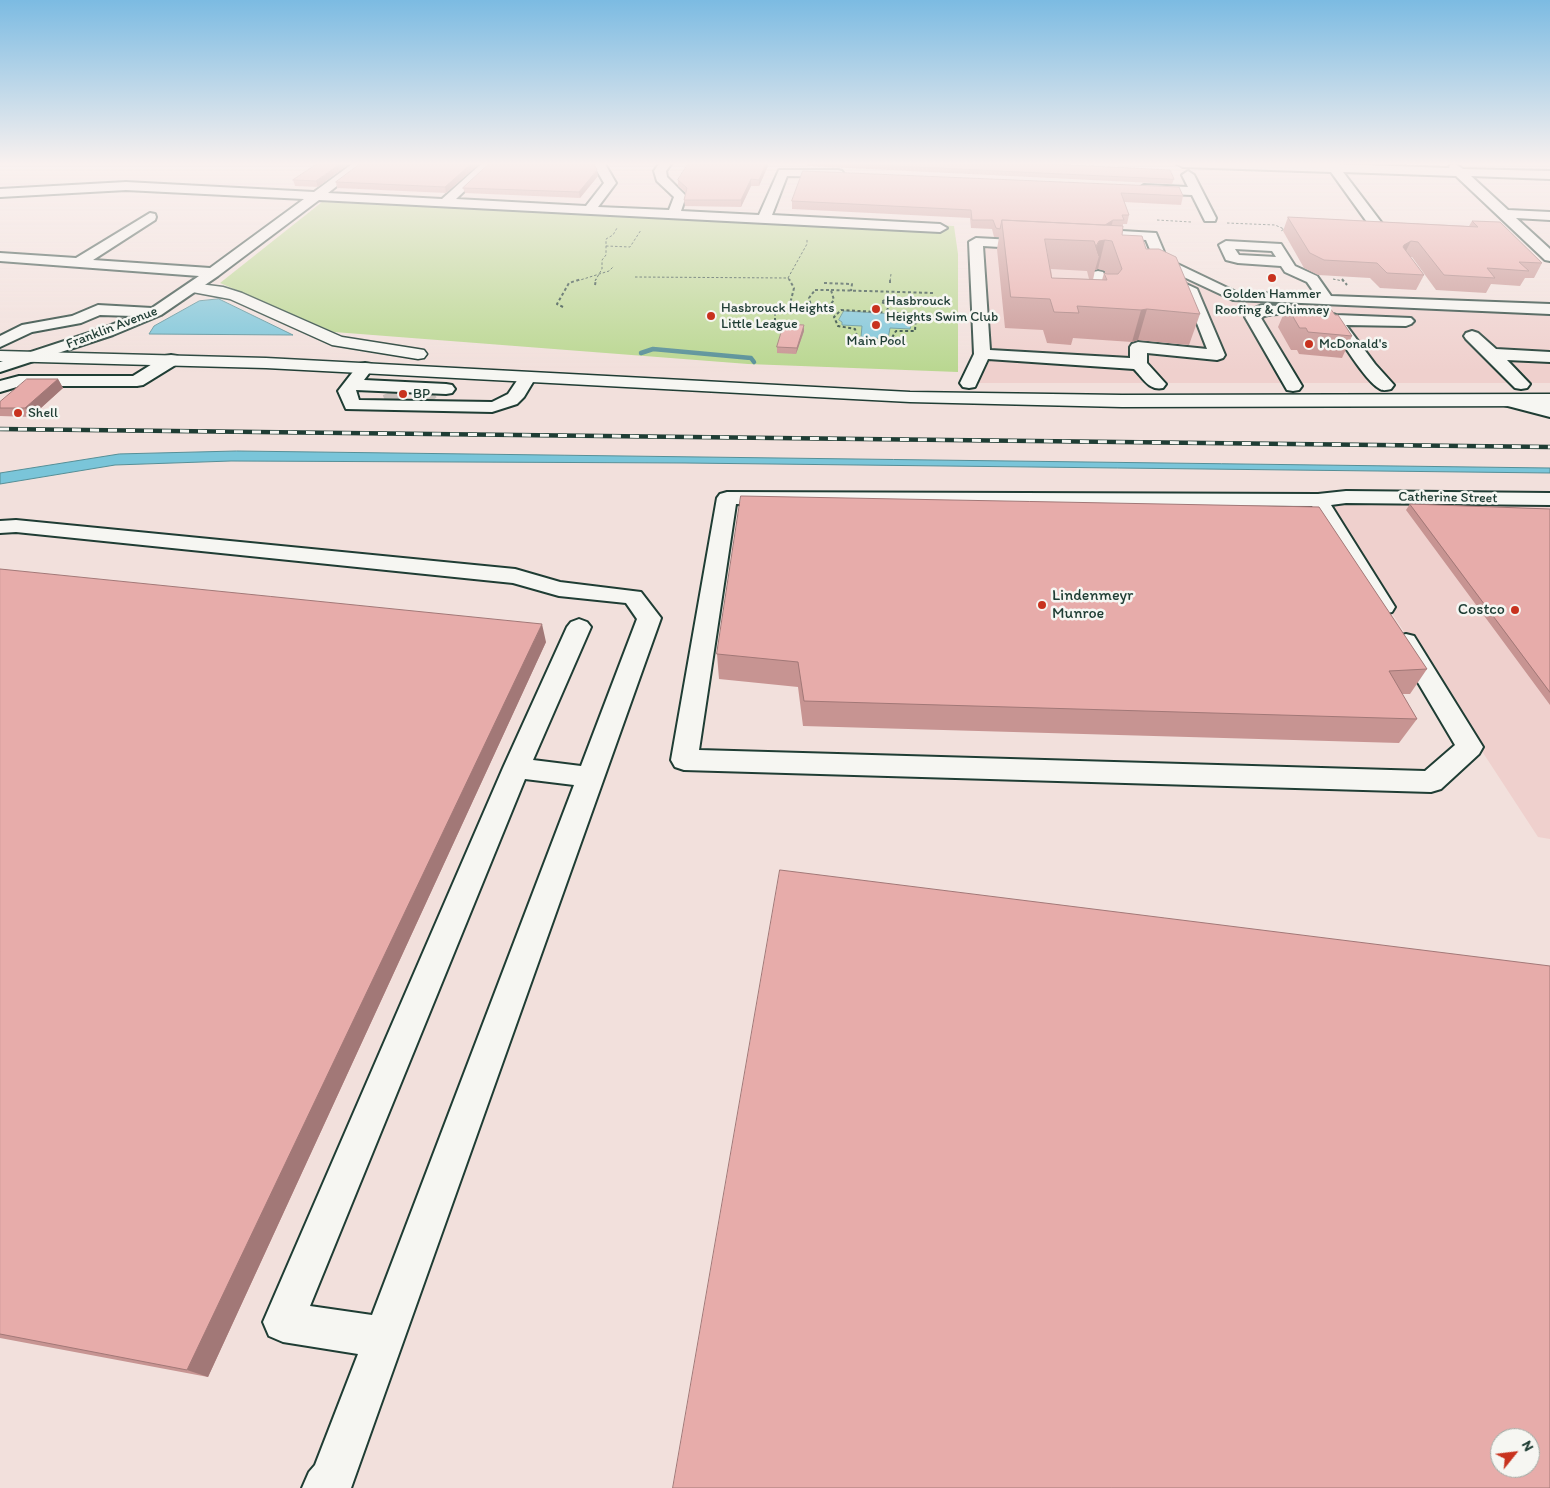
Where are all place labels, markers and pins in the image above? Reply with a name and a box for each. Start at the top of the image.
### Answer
marker: Golden Hammer Roofing & Chimney [1266,272,1278,284]
place label: Golden Hammer Roofing & Chimney [1215,286,1329,318]
place label: Hasbrouck Heights Swim Club [886,293,998,326]
place label: Hasbrouck Heights Little League [721,300,835,332]
marker: Hasbrouck Heights Swim Club [870,303,882,315]
marker: Hasbrouck Heights Little League [705,310,717,322]
marker: Main Pool [870,319,882,331]
place label: Main Pool [847,333,905,349]
place label: McDonald's [1319,336,1387,352]
marker: McDonald's [1303,338,1315,350]
place label: BP [413,386,430,402]
marker: BP [397,388,409,400]
place label: Shell [28,405,58,421]
marker: Shell [12,407,24,419]
place label: Lindenmeyr Munroe [1052,586,1133,624]
marker: Lindenmeyr Munroe [1036,599,1048,611]
place label: Costco [1458,600,1505,620]
marker: Costco [1509,604,1521,616]

